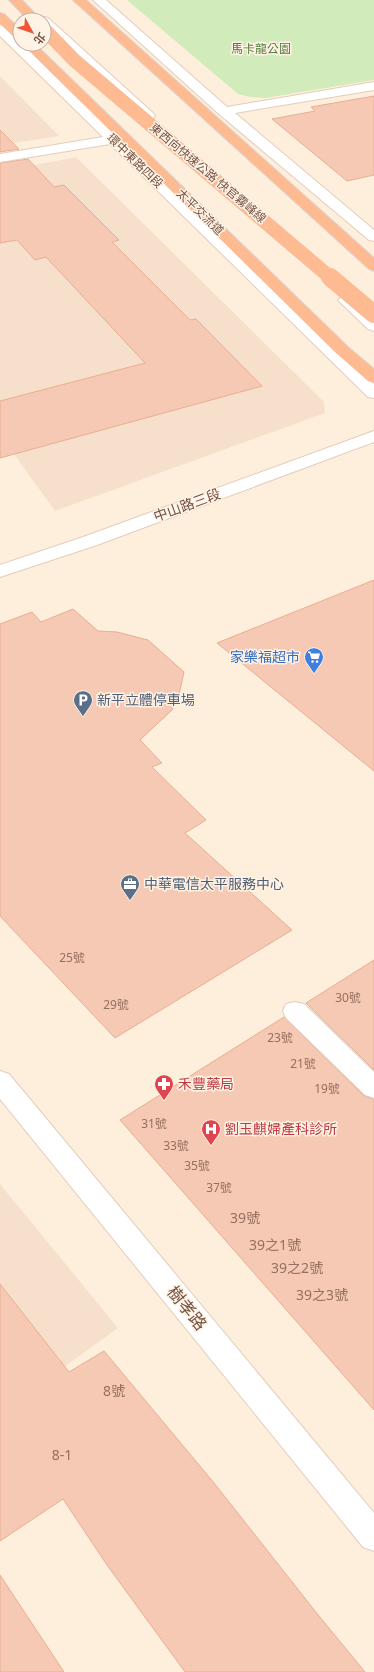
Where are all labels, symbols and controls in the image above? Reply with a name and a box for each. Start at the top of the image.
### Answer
north arrow [12,12,52,52]
text: 北 [31,30,49,48]
park label: 馬卡龍公園 [231,40,291,57]
street label: 東西向快速公路 快官霧峰線 [147,119,270,226]
street label: 環中東路四段 [104,130,167,192]
street label: 太平交流道 [173,185,228,239]
street label: 中山路三段 [151,484,223,525]
supermarket icon: 家樂福超市 [303,646,325,674]
place label: 家樂福超市 [230,647,300,666]
parking icon: 新平立體停車場 [72,689,94,717]
place label: 新平立體停車場 [97,690,195,709]
office icon: 中華電信太平服務中心 [119,873,141,901]
place label: 中華電信太平服務中心 [144,874,284,893]
house number: 25號 [59,949,85,966]
house number: 30號 [335,989,361,1006]
house number: 29號 [103,996,129,1013]
house number: 23號 [267,1029,293,1046]
house number: 21號 [290,1055,316,1072]
pharmacy icon: 禾豐藥局 [153,1073,175,1101]
place label: 禾豐藥局 [178,1074,234,1093]
house number: 19號 [314,1080,340,1097]
house number: 31號 [141,1115,167,1132]
hospital icon: 劉玉麒婦產科診所 [200,1118,222,1146]
place label: 劉玉麒婦產科診所 [225,1119,337,1138]
house number: 33號 [163,1137,189,1154]
house number: 35號 [184,1157,210,1174]
house number: 37號 [206,1179,232,1196]
house number: 39號 [230,1208,260,1227]
house number: 39之1號 [249,1235,301,1254]
house number: 39之2號 [271,1258,323,1277]
street label: 樹孝路 [162,1281,212,1335]
house number: 39之3號 [296,1285,348,1304]
house number: 8號 [103,1381,125,1400]
house number: 8-1 [52,1445,72,1464]

